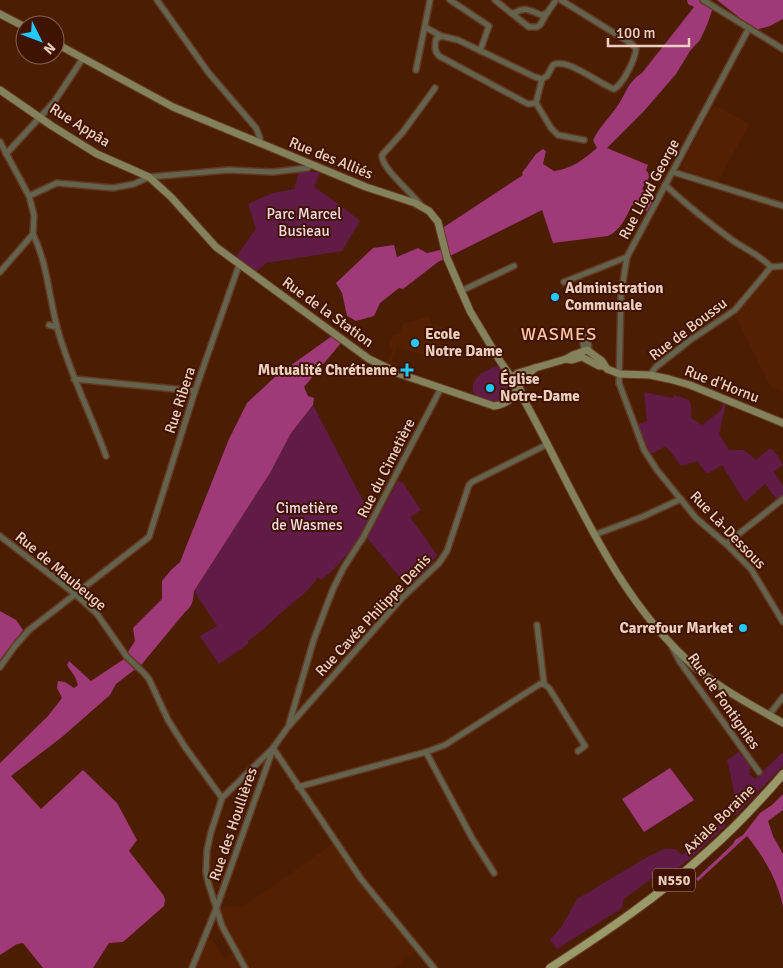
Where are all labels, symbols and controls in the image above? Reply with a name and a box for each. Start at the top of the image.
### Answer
north arrow [15,15,65,65]
scale bar [608,15,689,47]
text: 100 m [616,24,656,42]
text: N [40,39,59,58]
street label: Rue Appâa [46,99,114,151]
street label: Rue des Alliés [286,133,376,183]
street label: Rue Lloyd George [615,136,683,242]
park label: Parc Marcel Busieau [266,205,342,240]
street label: Rue de la Station [279,273,377,351]
place label: Administration Communale [565,279,664,314]
marker: Administration Communale [549,291,561,303]
street label: Rue de Boussu [646,294,730,364]
district label: WASMES [521,323,597,345]
place label: Ecole Notre Dame [425,325,502,360]
marker: Ecole Notre Dame [409,337,421,349]
place label: Mutualité Chrétienne [258,361,397,379]
street label: Rue d'Hornu [682,362,762,406]
street label: Rue Ribera [161,364,199,436]
marker: Mutualité Chrétienne [401,364,413,376]
place label: Église Notre-Dame [500,369,580,405]
marker: Église Notre-Dame [484,382,496,394]
street label: Rue du Cimetière [353,415,419,521]
street label: Rue Là-Dessous [686,487,770,573]
park label: Cimetière de Wasmes [271,499,343,534]
street label: Rue de Maubeuge [12,528,110,614]
street label: Rue Cavée Philippe Denis [312,550,435,680]
place label: Carrefour Market [620,619,733,637]
marker: Carrefour Market [737,622,749,634]
street label: Rue de Fontignies [684,649,764,753]
street label: Rue des Houllières [205,765,261,883]
street label: Axiale Boraine [679,780,759,858]
road number: N550 [653,868,695,892]

